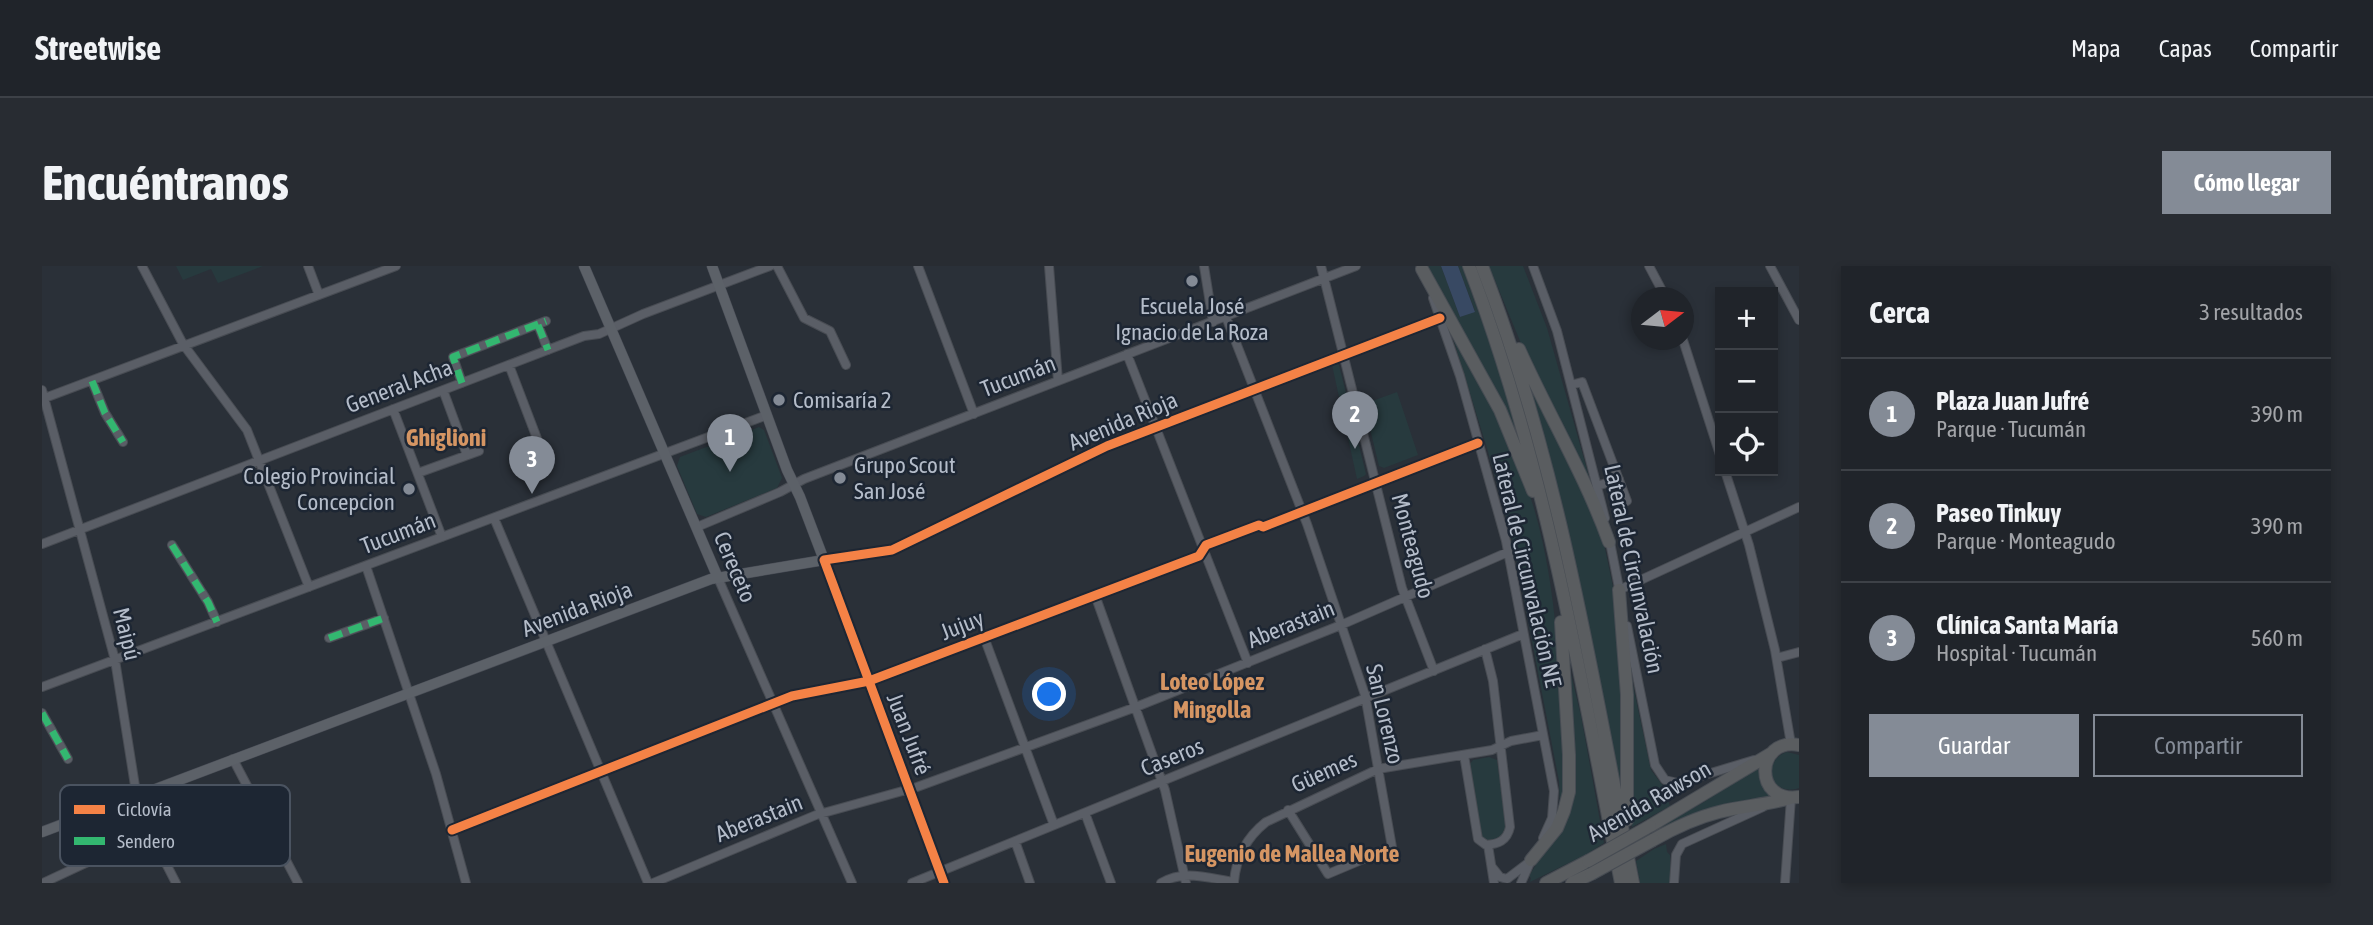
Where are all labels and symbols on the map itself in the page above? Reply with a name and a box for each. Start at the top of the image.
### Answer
marker: Escuela José Ignacio de La Roza [1184,273,1200,289]
north arrow [1631,287,1694,350]
place label: Escuela José Ignacio de La Roza [1115,293,1269,345]
street label: Tucumán [977,350,1059,402]
street label: General Acha [342,354,456,418]
street label: Avenida Rioja [1065,386,1181,456]
place label: Comisaría 2 [793,387,892,413]
pin: 2 [1332,391,1378,449]
marker: Comisaría 2 [771,392,787,408]
pin: 1 [707,414,753,472]
district label: Ghiglioni [406,424,486,451]
pin: 3 [509,436,555,494]
street label: Lateral de Circunvalación NE [1487,450,1567,690]
place label: Grupo Scout San José [854,452,956,504]
street label: Lateral de Circunvalación [1599,462,1669,676]
place label: Colegio Provincial Concepcion [243,463,395,515]
marker: Grupo Scout San José [832,470,848,486]
marker: Colegio Provincial Concepcion [401,481,417,497]
street label: Monteagudo [1387,491,1439,601]
street label: Tucumán [357,507,439,559]
street label: Cereceto [709,528,761,606]
street label: Avenida Rioja [518,576,636,642]
street label: Aberastain [1244,595,1338,653]
street label: Maipú [108,605,146,663]
street label: Jujuy [937,605,987,645]
street label: San Lorenzo [1361,662,1409,766]
district label: Loteo López Mingolla [1160,668,1264,723]
your location [1032,677,1066,711]
street label: Juan Jufré [882,689,936,779]
street label: Caseros [1137,733,1207,781]
street label: Güemes [1287,746,1361,798]
street label: Avenida Rawson [1583,755,1715,847]
legend [60,785,290,866]
street label: Aberastain [712,789,806,847]
text: Ciclovía [117,798,172,820]
text: Sendero [117,830,175,852]
district label: Eugenio de Mallea Norte [1185,840,1399,867]

